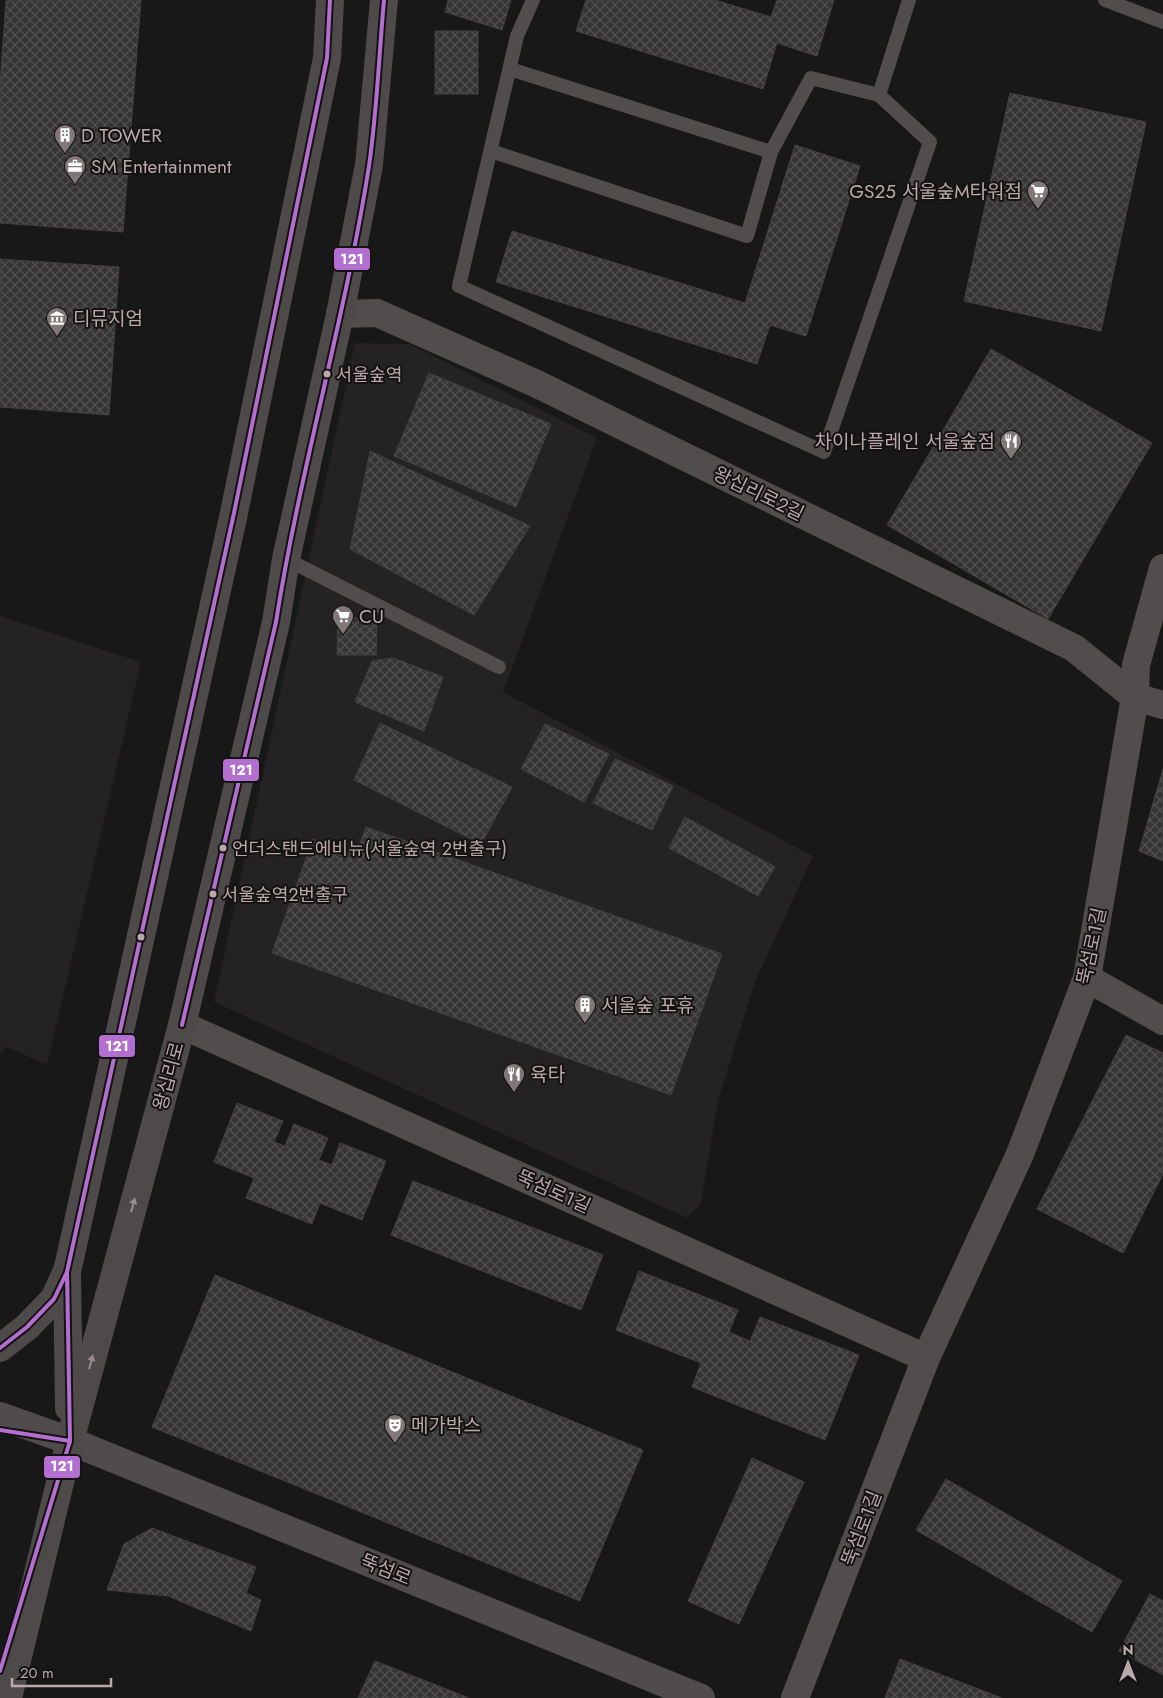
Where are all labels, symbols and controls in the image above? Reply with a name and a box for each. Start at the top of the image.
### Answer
place label: D TOWER [81,122,162,149]
building icon: D TOWER [53,123,77,154]
place label: SM Entertainment [91,153,232,180]
office icon: SM Entertainment [63,154,87,185]
place label: GS25 서울숲M타워점 [849,178,1022,205]
supermarket icon: GS25 서울숲M타워점 [1026,179,1050,210]
line badge: 121 [333,247,371,271]
text: 121 [340,249,364,269]
place label: 디뮤지엄 [73,305,143,332]
museum icon: 디뮤지엄 [45,306,69,337]
place label: 서울숲역 [336,362,402,388]
marker: 서울숲역 [322,369,332,379]
place label: 차이나플레인 서울숲점 [814,428,995,455]
restaurant icon: 차이나플레인 서울숲점 [999,429,1023,460]
street label: 왕십리로2길 [709,460,809,527]
place label: CU [359,603,384,630]
supermarket icon: CU [331,604,355,635]
line badge: 121 [222,758,260,782]
text: 121 [229,760,253,780]
place label: 언더스탠드에비뉴(서울숲역 2번출구) [232,836,507,862]
marker: 언더스탠드에비뉴(서울숲역 2번출구) [218,843,228,853]
place label: 서울숲역2번출구 [222,882,348,908]
marker: 서울숲역2번출구 [208,889,218,899]
street label: 뚝섬로1길 [1070,905,1113,987]
unlabelled marker [136,932,146,942]
place label: 서울숲 포휴 [601,992,694,1019]
building icon: 서울숲 포휴 [573,993,597,1024]
line badge: 121 [98,1034,136,1058]
text: 121 [105,1036,129,1056]
street label: 왕십리로 [146,1039,191,1113]
place label: 육타 [530,1061,565,1088]
restaurant icon: 육타 [502,1062,526,1093]
street label: 뚝섬로1길 [512,1163,595,1220]
one-way arrow [130,1197,138,1212]
one-way arrow [87,1354,95,1369]
place label: 메가박스 [411,1412,481,1439]
theatre icon: 메가박스 [383,1413,407,1444]
line badge: 121 [43,1455,81,1479]
text: 121 [50,1456,74,1476]
street label: 뚝섬로1길 [835,1487,888,1570]
street label: 뚝섬로 [356,1547,415,1592]
north arrow [1103,1638,1153,1688]
text: N [1122,1640,1134,1660]
scale bar [12,1656,111,1688]
text: 20 m [20,1662,54,1684]

